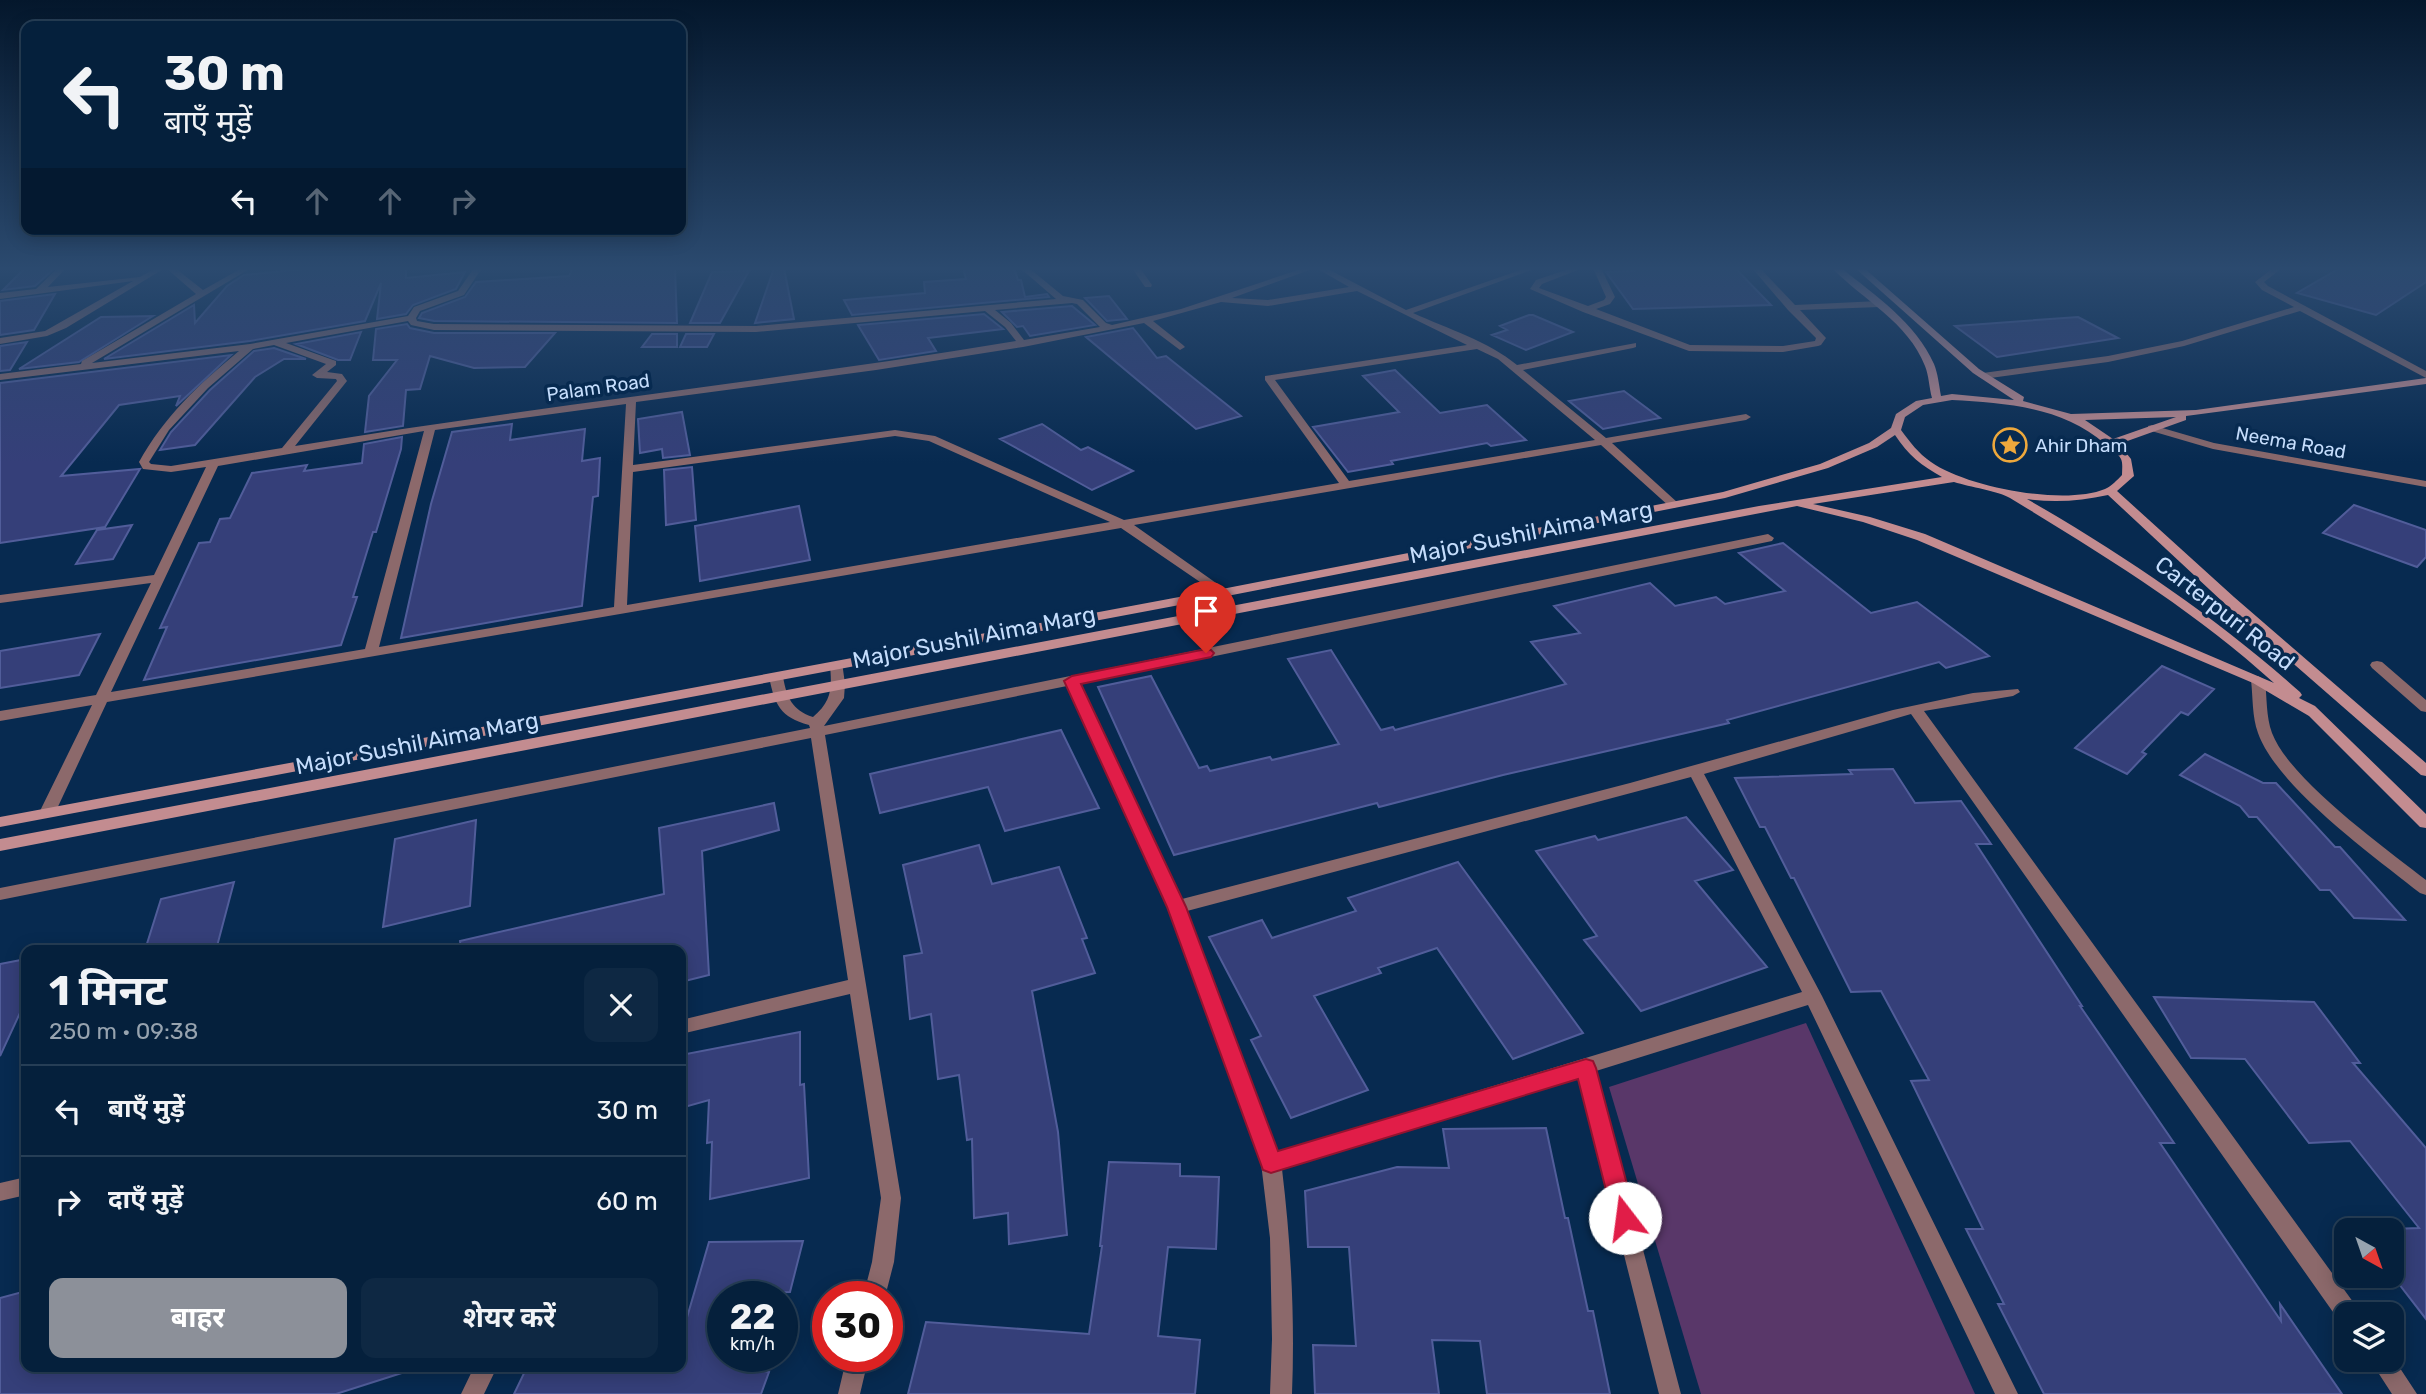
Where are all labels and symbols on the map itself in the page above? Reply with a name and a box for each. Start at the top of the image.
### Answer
street label: Palam Road [545,369,651,406]
street label: Neema Road [2234,421,2348,464]
place icon: Ahir Dham [1991,426,2029,464]
place label: Ahir Dham [2035,434,2127,457]
street label: Major Sushil Aima Marg [1407,495,1655,569]
street label: Carterpuri Road [2150,550,2300,676]
pin [1176,581,1236,653]
street label: Major Sushil Aima Marg [850,600,1098,674]
street label: Major Sushil Aima Marg [293,706,541,780]
position arrow [1588,1181,1662,1255]
north arrow [2334,1218,2404,1288]
speed limit sign: 30 [812,1281,903,1372]

